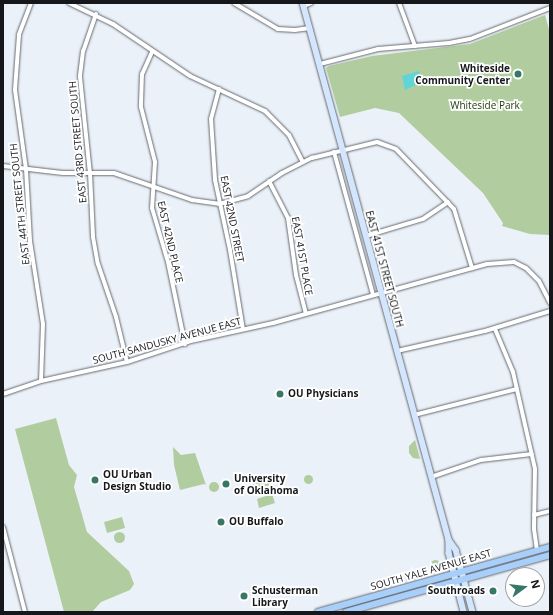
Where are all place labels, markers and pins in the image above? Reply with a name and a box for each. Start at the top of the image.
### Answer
place label: Whiteside Community Center [415,62,510,86]
marker: Whiteside Community Center [513,69,523,79]
place label: OU Physicians [288,388,358,400]
marker: OU Physicians [275,389,285,399]
place label: OU Urban Design Studio [103,468,171,492]
place label: University of Oklahoma [234,472,299,496]
marker: OU Urban Design Studio [90,475,100,485]
marker: University of Oklahoma [221,479,231,489]
place label: OU Buffalo [229,516,283,528]
marker: OU Buffalo [216,517,226,527]
place label: Schusterman Library [252,584,318,608]
place label: Southroads [428,585,485,597]
marker: Southroads [488,586,498,596]
marker: Schusterman Library [239,591,249,601]

